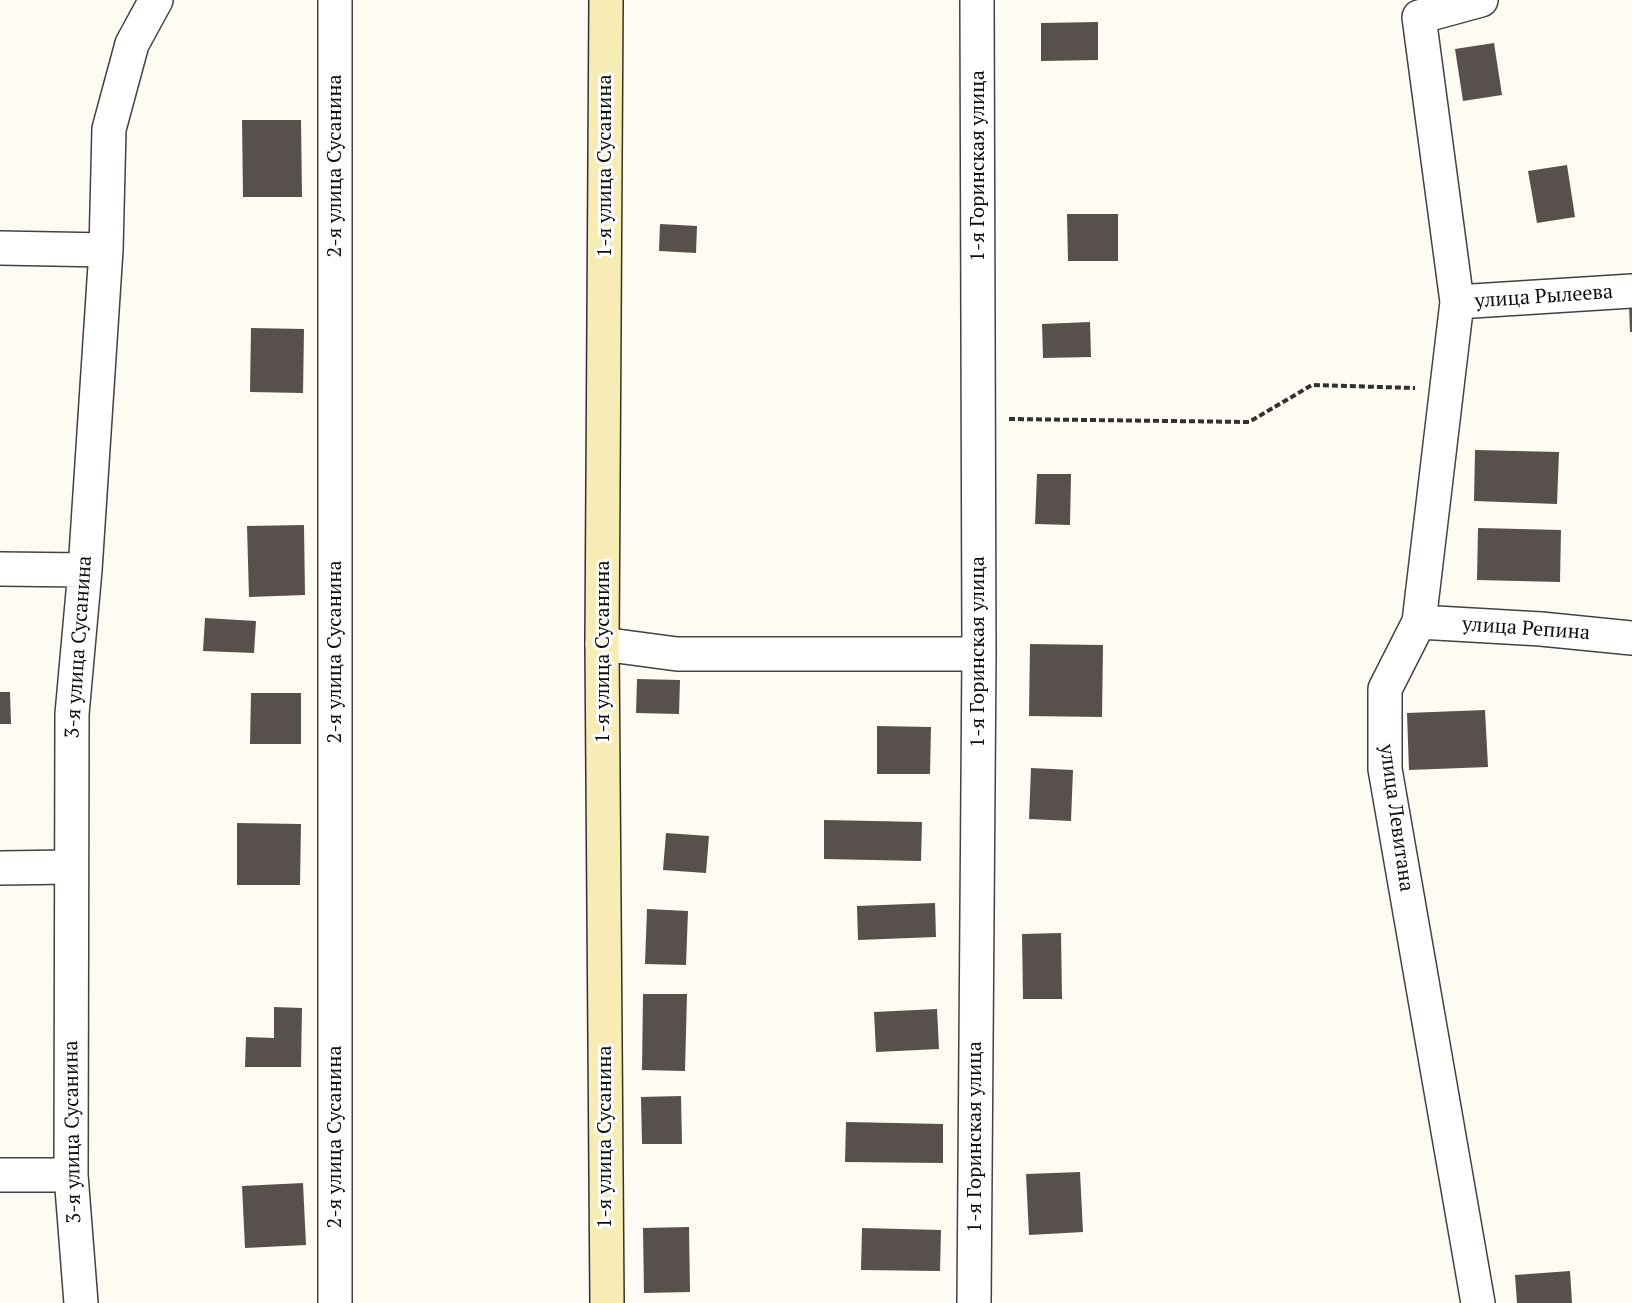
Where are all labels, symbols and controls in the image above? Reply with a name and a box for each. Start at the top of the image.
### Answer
street label: 1-я Горинская улица [966,70,990,262]
street label: 2-я улица Сусанина [323,75,347,257]
street label: 1-я улица Сусанина [593,75,617,257]
street label: улица Рылеева [1474,280,1614,314]
street label: 3-я улица Сусанина [61,555,97,739]
street label: 1-я Горинская улица [966,556,990,748]
street label: 2-я улица Сусанина [323,561,347,743]
street label: 1-я улица Сусанина [591,561,615,743]
street label: улица Репина [1461,613,1591,645]
street label: улица Левитана [1374,743,1418,893]
street label: 3-я улица Сусанина [59,1040,87,1224]
street label: 1-я Горинская улица [963,1041,987,1233]
street label: 2-я улица Сусанина [323,1046,347,1228]
street label: 1-я улица Сусанина [593,1046,617,1228]

